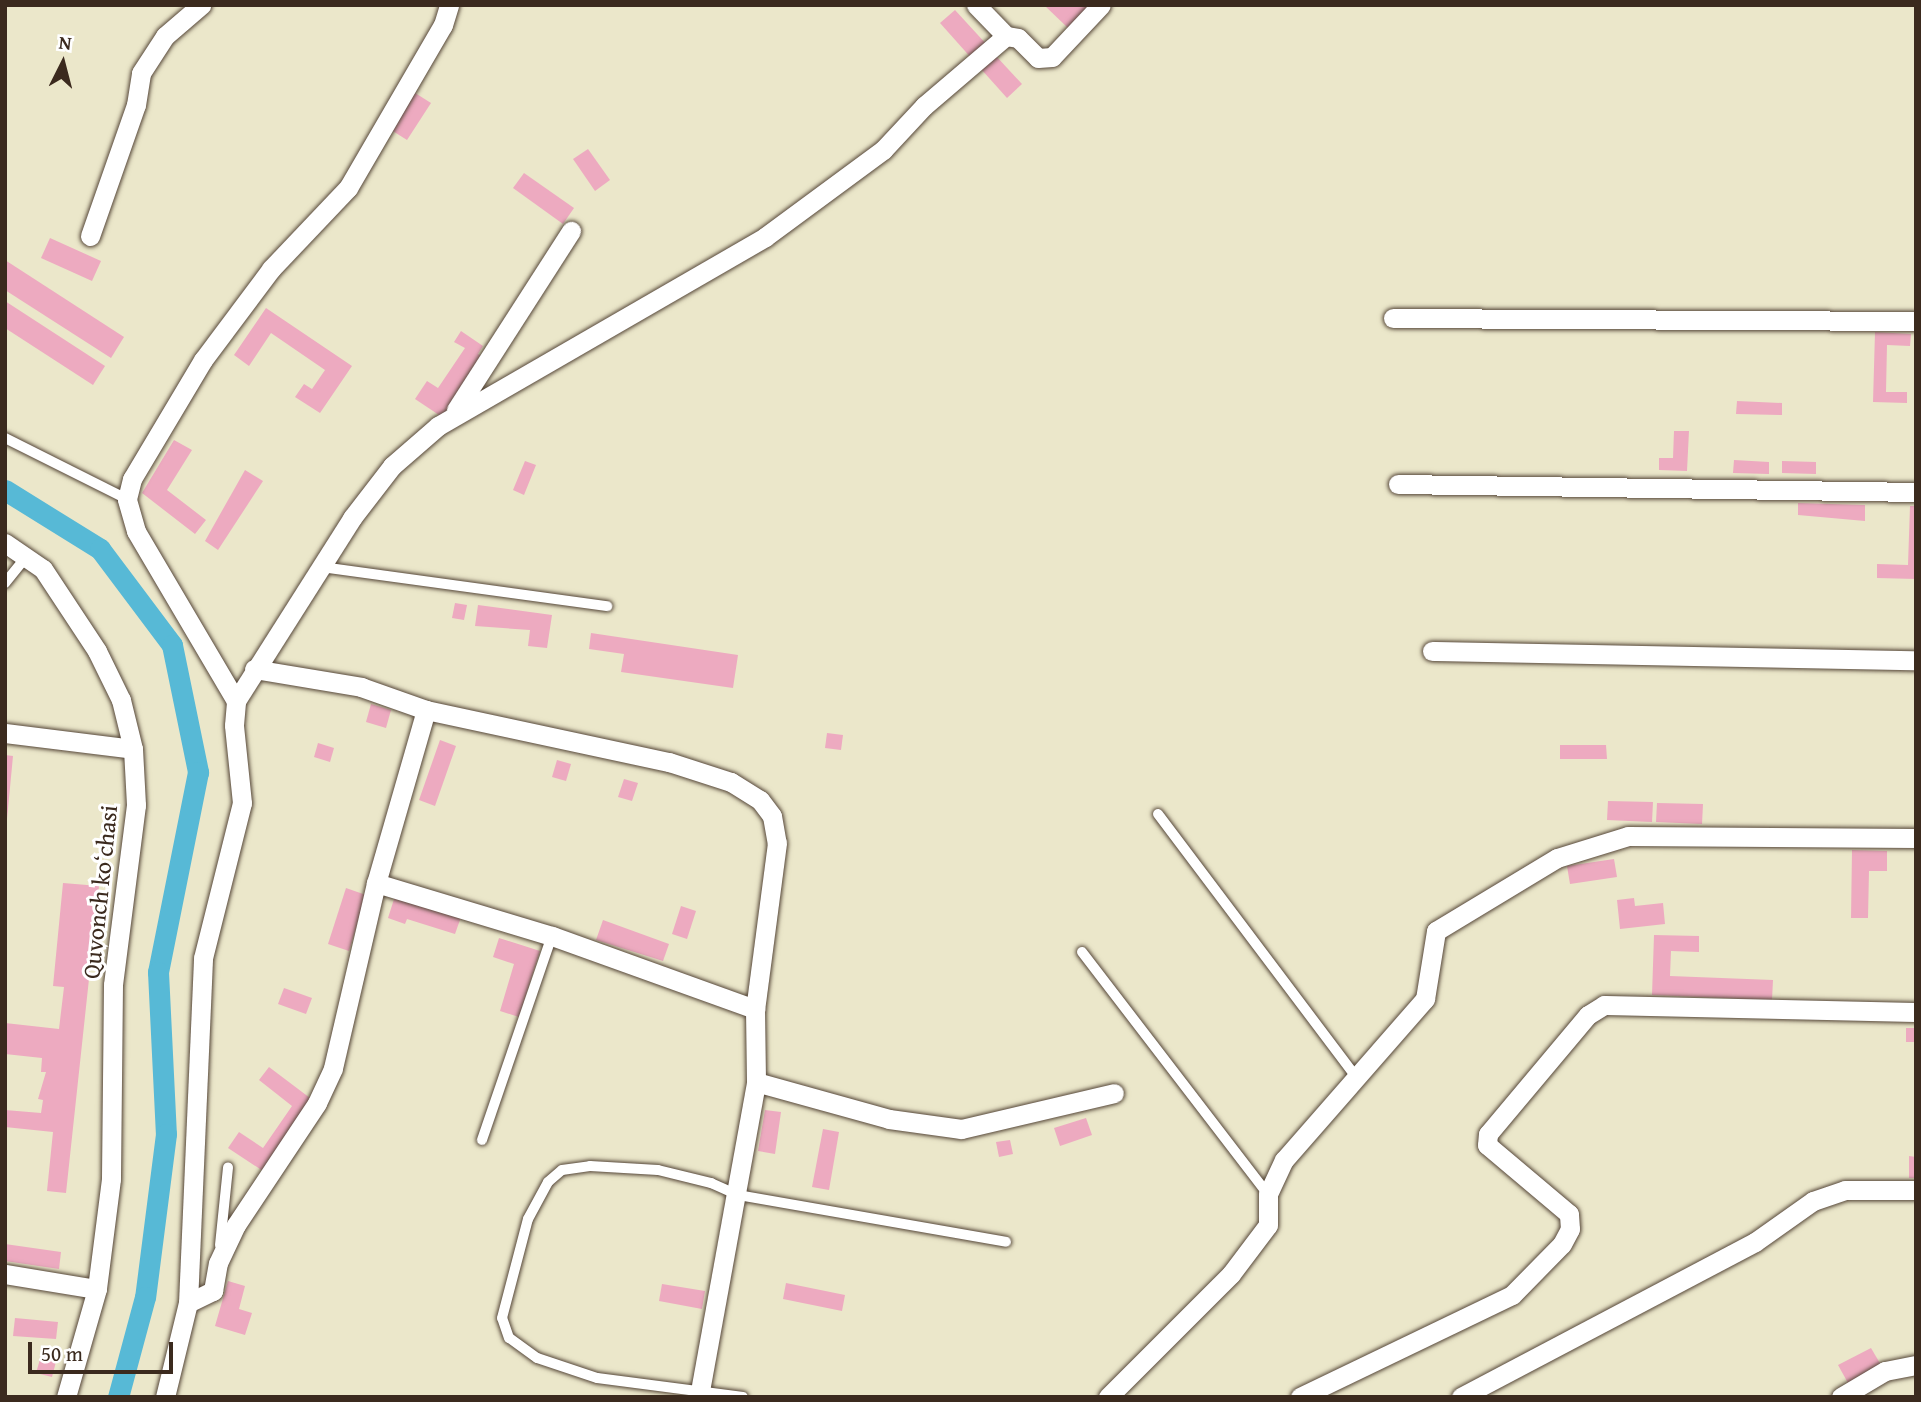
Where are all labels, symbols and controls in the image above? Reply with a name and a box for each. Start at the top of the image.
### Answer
north arrow [28,28,98,98]
text: N [57,28,73,57]
street label: Quvonch koʻchasi [77,804,123,980]
scale bar [32,1328,177,1372]
text: 50 m [41,1338,83,1369]

